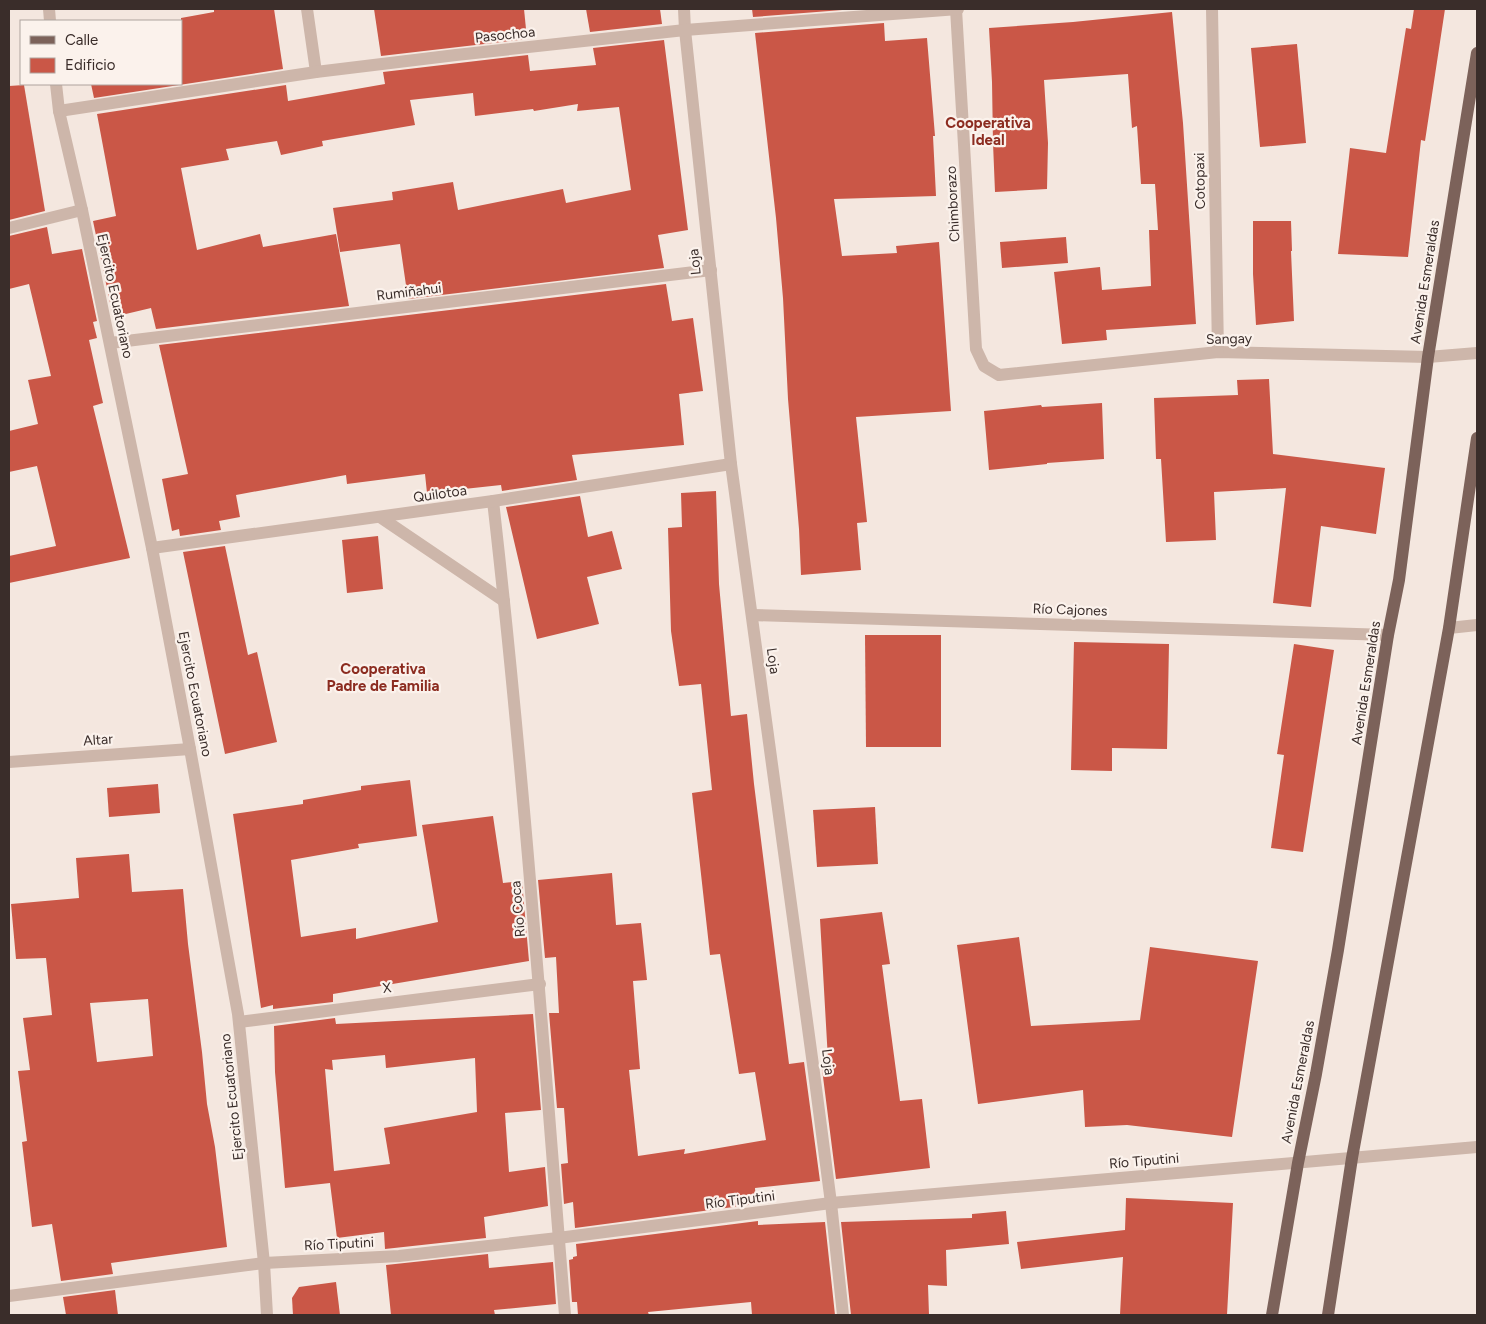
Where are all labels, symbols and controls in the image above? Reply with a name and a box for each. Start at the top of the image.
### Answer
legend [20,20,182,85]
street label: Pasochoa [474,23,536,47]
text: Calle [65,31,98,49]
text: Edificio [65,56,116,74]
district label: Cooperativa Ideal [945,114,1031,149]
street label: Cotopaxi [1191,152,1209,210]
street label: Chimborazo [943,165,963,243]
street label: Avenida Esmeraldas [1407,219,1443,345]
street label: Ejercito Ecuatoriano [93,232,137,360]
street label: Loja [685,248,705,276]
street label: Rumiñahui [375,280,443,304]
street label: Sangay [1206,330,1253,348]
street label: Quilotoa [412,482,468,506]
street label: Río Cajones [1032,600,1108,620]
street label: Avenida Esmeraldas [1348,620,1384,746]
street label: Ejercito Ecuatoriano [175,630,215,758]
street label: Loja [763,647,783,675]
district label: Cooperativa Padre de Familia [327,660,440,695]
street label: Altar [83,730,114,750]
street label: Río Coca [507,880,529,938]
street label: X [382,979,393,997]
street label: Avenida Esmeraldas [1278,1019,1318,1145]
street label: Ejercito Ecuatoriano [217,1033,247,1161]
street label: Loja [818,1048,838,1076]
street label: Río Tiputini [1108,1149,1180,1173]
street label: Río Tiputini [704,1187,776,1213]
street label: Río Tiputini [303,1234,375,1254]

